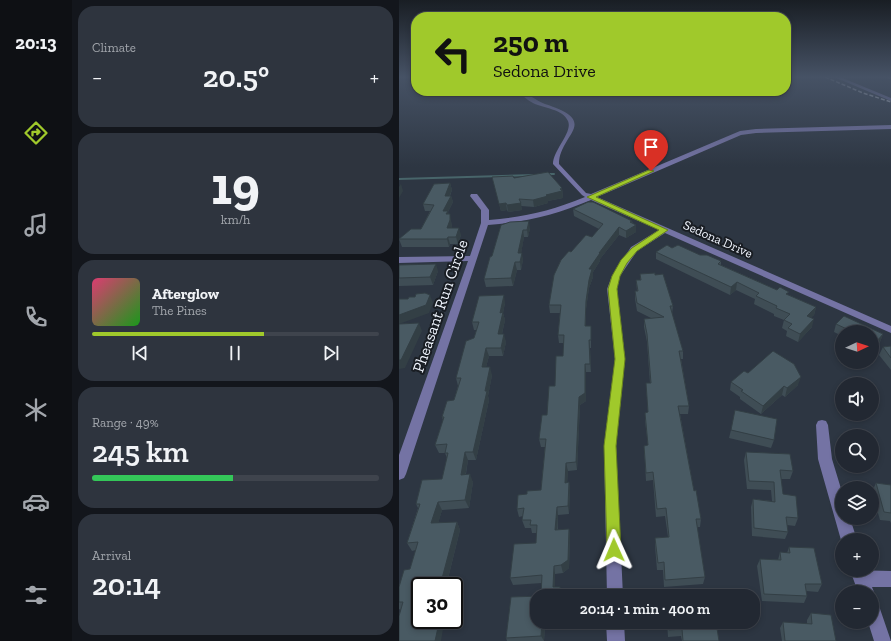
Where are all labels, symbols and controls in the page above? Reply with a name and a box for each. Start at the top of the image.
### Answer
text: 250 m [493,26,569,59]
icon: left [427,28,479,80]
text: 20:13 [15,32,57,54]
text: Climate [92,40,136,55]
text: 20.5° [203,59,269,95]
text: Sedona Drive [493,60,596,82]
text: − [92,64,102,91]
text: + [370,64,379,91]
icon: directions [22,119,50,147]
pin [634,130,668,171]
icon: arrive [640,136,662,158]
text: 19 [211,155,260,217]
icon: music [22,211,50,239]
text: km/h [221,212,250,227]
street label: Sedona Drive [681,217,755,261]
street label: Pheasant Run Circle [408,237,472,375]
text: Afterglow [152,285,219,303]
icon: phone [22,303,50,331]
text: The Pines [152,303,207,318]
north arrow [835,325,879,369]
map controls [835,325,879,629]
icon: previous [129,342,151,364]
icon: pause [224,342,246,364]
icon: next [320,342,342,364]
button: sound [835,377,879,421]
icon: climate [22,396,50,424]
text: Range · 49% [92,415,159,430]
button: search [835,429,879,473]
text: 245 km [92,434,189,470]
button: layers [835,481,879,525]
icon: car [22,488,50,516]
position arrow [593,529,635,571]
button: + [835,533,879,577]
text: Arrival [92,548,131,563]
text: 20:14 [92,567,161,603]
speed limit sign: 30 [411,577,463,629]
icon: filters [22,581,50,609]
button: − [835,585,879,629]
text: 20:14 · 1 min · 400 m [580,600,710,618]

